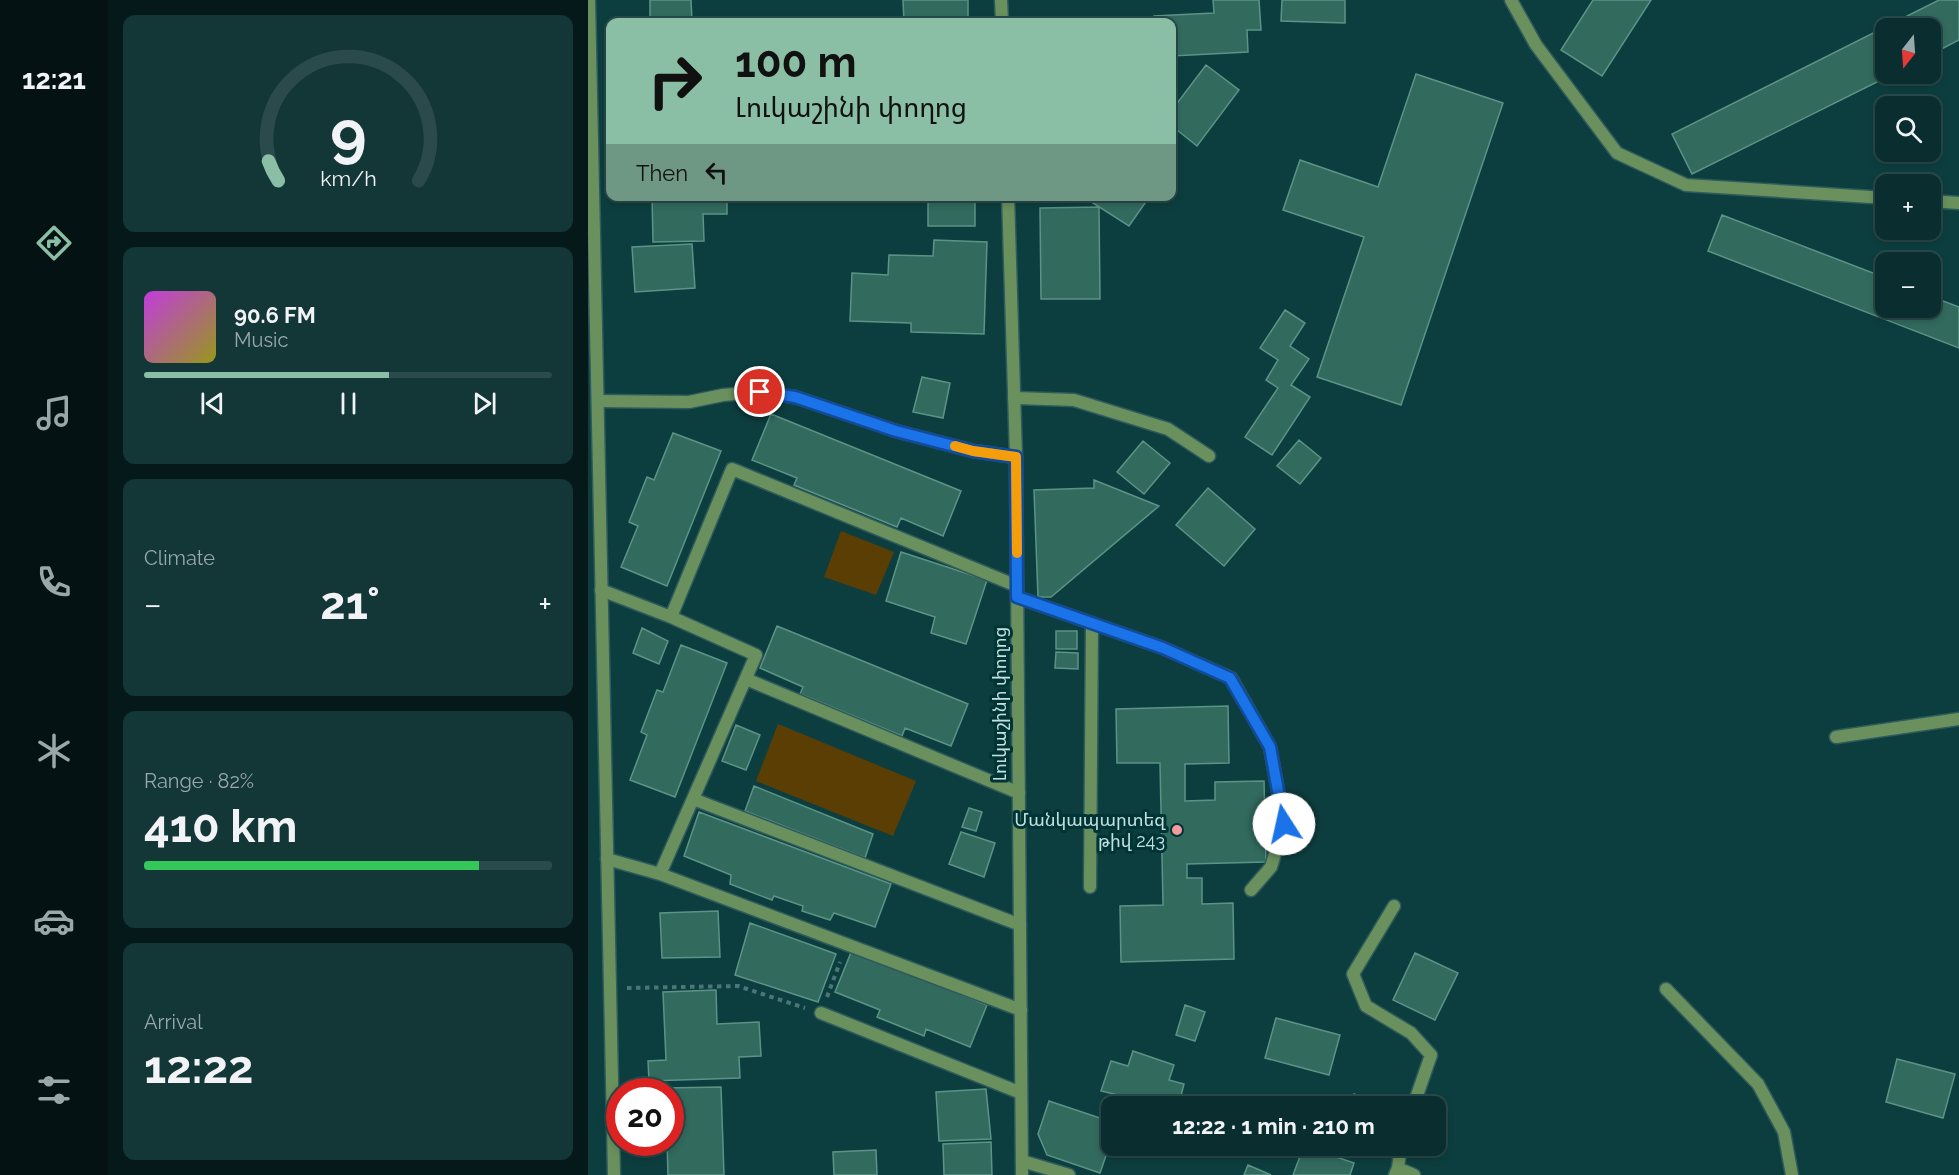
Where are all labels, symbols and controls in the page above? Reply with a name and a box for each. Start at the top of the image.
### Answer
north arrow [1875,18,1941,84]
map controls [1875,18,1941,318]
text: 100 m [735,38,857,87]
icon: right [636,42,714,120]
text: 12:21 [22,64,86,95]
text: Լուկաշինի փողոց [735,92,967,123]
text: 9 [330,96,366,170]
button: search [1875,96,1941,162]
icon: left [700,156,733,189]
text: Then [636,160,688,186]
text: km/h [320,166,376,191]
button: + [1875,174,1941,240]
icon: directions [33,222,75,264]
button: − [1875,252,1941,318]
text: 90.6 FM [234,302,316,328]
text: Music [234,328,288,352]
pin [734,366,785,417]
icon: arrive [743,375,776,408]
icon: previous [196,387,229,420]
icon: pause [332,387,365,420]
icon: next [468,387,501,420]
icon: music [33,392,75,434]
text: Climate [144,546,215,570]
icon: phone [33,561,75,603]
text: 21° [320,577,380,630]
text: − [144,585,162,624]
text: + [538,585,552,624]
street label: Լուկաշինի փողոց [989,627,1010,781]
icon: climate [33,730,75,772]
text: Range · 82% [144,769,254,793]
position arrow [1252,792,1316,856]
text: 410 km [144,800,297,853]
place label: Մանկապարտեզ թիվ 243 [1014,809,1166,851]
marker: Մանկապարտեզ թիվ 243 [1170,823,1184,837]
icon: car [33,900,75,942]
text: Arrival [144,1010,203,1034]
text: 12:22 [144,1041,254,1094]
icon: filters [33,1069,75,1111]
speed limit sign: 20 [606,1078,684,1156]
text: 12:22 · 1 min · 210 m [1172,1113,1375,1139]

